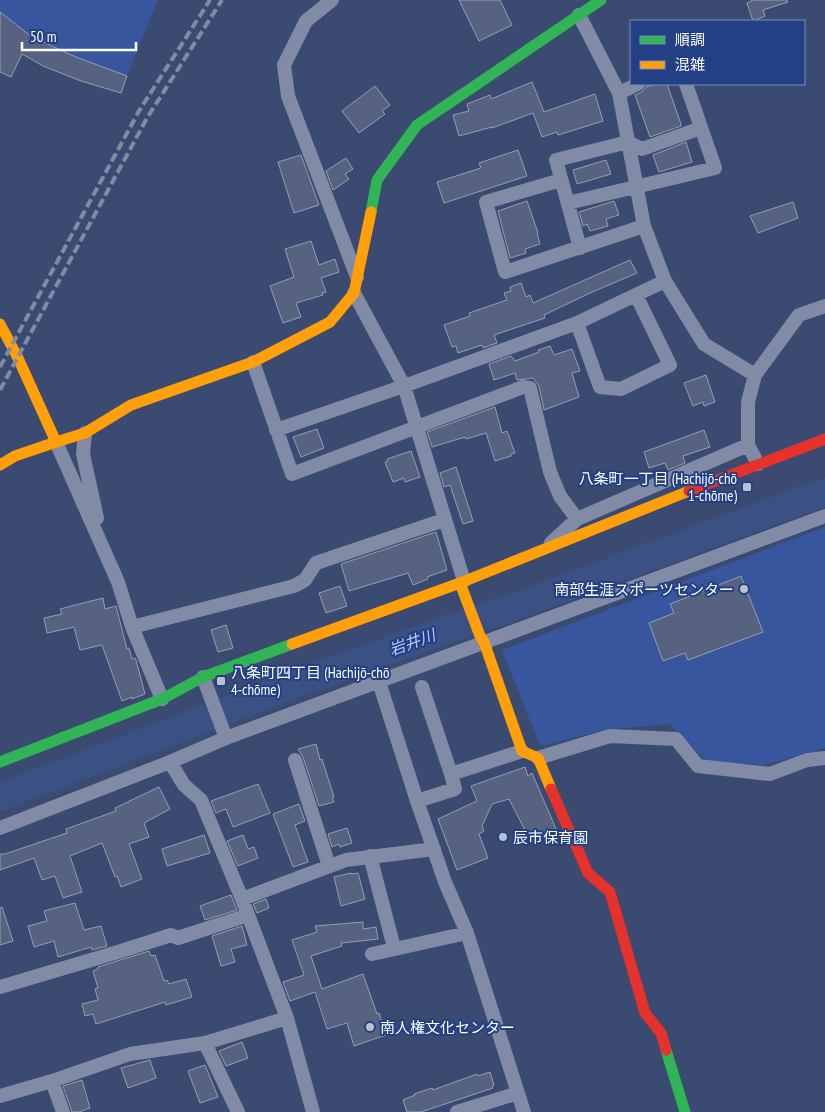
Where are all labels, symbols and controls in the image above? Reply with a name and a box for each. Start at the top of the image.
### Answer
scale bar [22,20,136,52]
legend [630,20,805,85]
text: 50 m [30,27,56,46]
text: 順調 [675,30,705,49]
text: 混雑 [675,55,705,74]
place label: 八条町一丁目 (Hachijō-chō 1-chōme) [579,469,737,505]
marker: 八条町一丁目 (Hachijō-chō 1-chōme) [741,481,753,493]
place label: 南部生涯スポーツセンター [554,580,734,599]
marker: 南部生涯スポーツセンター [738,583,750,595]
water label: 岩井川 [386,624,440,660]
place label: 八条町四丁目 (Hachijō-chō 4-chōme) [231,663,389,699]
marker: 八条町四丁目 (Hachijō-chō 4-chōme) [215,675,227,687]
place label: 辰市保育園 [513,828,588,847]
marker: 辰市保育園 [497,831,509,843]
place label: 南人権文化センター [380,1018,515,1037]
marker: 南人権文化センター [364,1021,376,1033]

